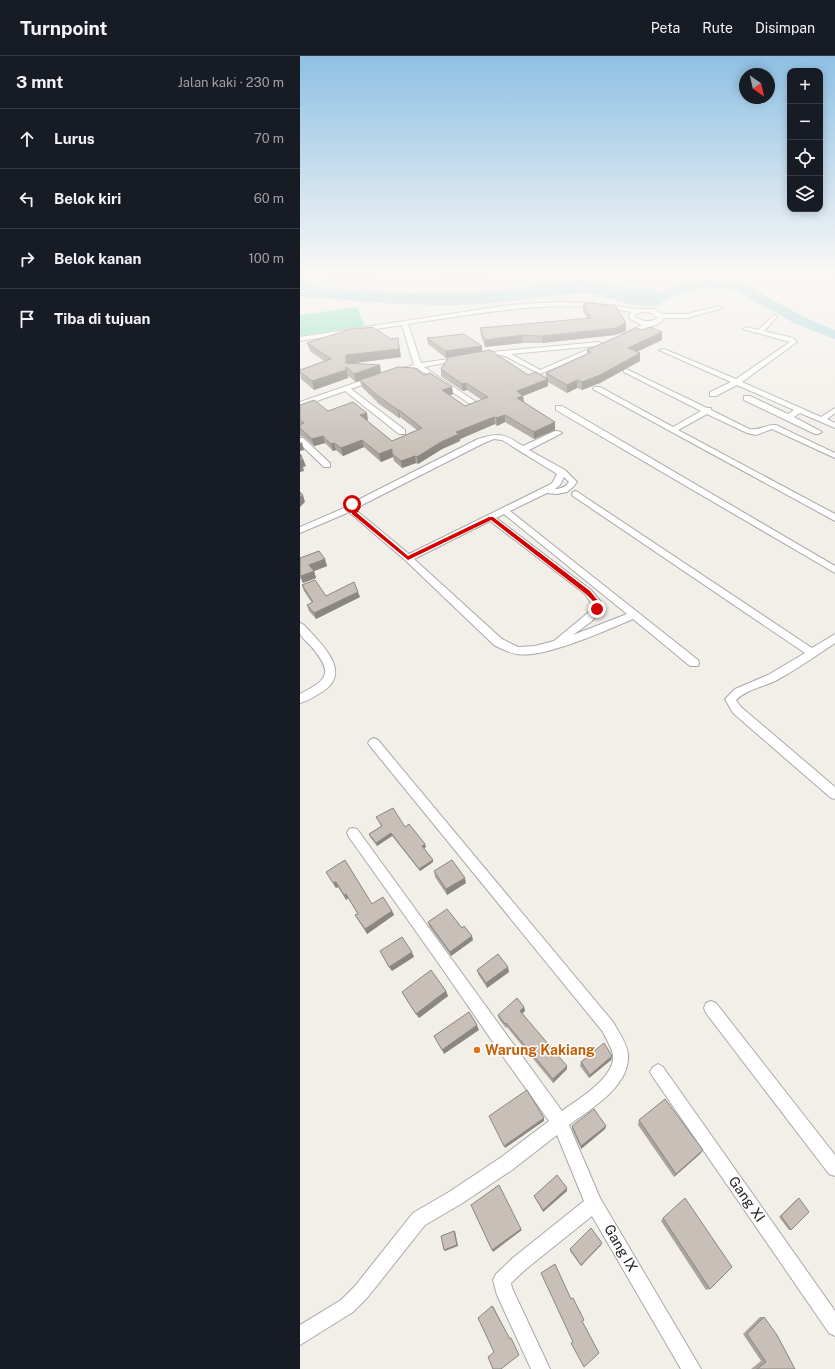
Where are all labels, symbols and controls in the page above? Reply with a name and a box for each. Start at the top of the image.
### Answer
text: Turnpoint [20,17,107,39]
text: Peta [651,20,680,36]
text: Rute [702,20,733,36]
text: Disimpan [755,20,815,36]
north arrow [739,68,775,104]
map controls [787,68,823,212]
button: + [787,68,823,104]
text: 3 mnt [16,72,63,92]
text: Jalan kaki · 230 m [178,75,284,90]
button: − [787,104,823,140]
icon: ahead [16,128,38,150]
text: Lurus [54,130,95,147]
text: 70 m [254,131,284,146]
button: locate [787,140,823,176]
button: layers [787,176,823,212]
icon: left [16,188,38,210]
text: Belok kiri [54,190,121,207]
text: 60 m [254,191,284,206]
icon: right [16,248,38,270]
text: Belok kanan [54,250,141,267]
text: 100 m [248,251,284,266]
icon: arrive [16,308,38,330]
text: Tiba di tujuan [54,310,150,327]
route start [343,495,361,513]
route end [588,600,606,618]
place label: Warung Kakiang [485,1042,595,1058]
marker: Warung Kakiang [472,1045,482,1055]
street label: Gang XI [726,1173,768,1225]
street label: Gang IX [601,1222,641,1275]

